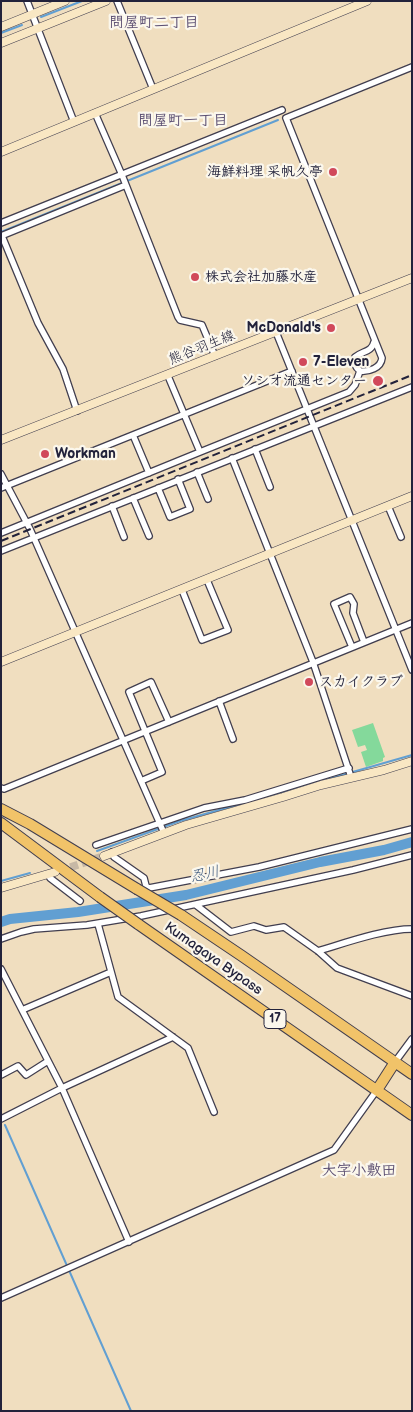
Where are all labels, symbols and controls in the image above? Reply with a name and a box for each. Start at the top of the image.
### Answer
district label: 問屋町二丁目 [109,14,199,32]
district label: 問屋町一丁目 [138,112,228,130]
place label: 海鮮料理 采帆久亭 [207,164,323,180]
marker: 海鮮料理 采帆久亭 [327,166,339,178]
place label: 株式会社加藤水産 [205,269,317,285]
marker: 株式会社加藤水産 [189,271,201,283]
place label: McDonald's [247,320,321,336]
marker: McDonald's [325,322,337,334]
street label: 熊谷羽生線 [166,327,238,369]
place label: 7-Eleven [313,354,369,370]
marker: 7-Eleven [297,356,309,368]
place label: ソシオ流通センター [241,373,367,389]
marker: ソシオ流通センター [371,374,385,388]
place label: Workman [55,446,116,462]
marker: Workman [39,448,51,460]
place label: スカイクラブ [319,674,403,690]
marker: スカイクラブ [303,676,315,688]
water label: 忍川 [188,863,222,887]
street label: Kumagaya Bypass [161,919,265,999]
road number: 17 [264,1010,286,1028]
district label: 大字小敷田 [322,1162,396,1180]

